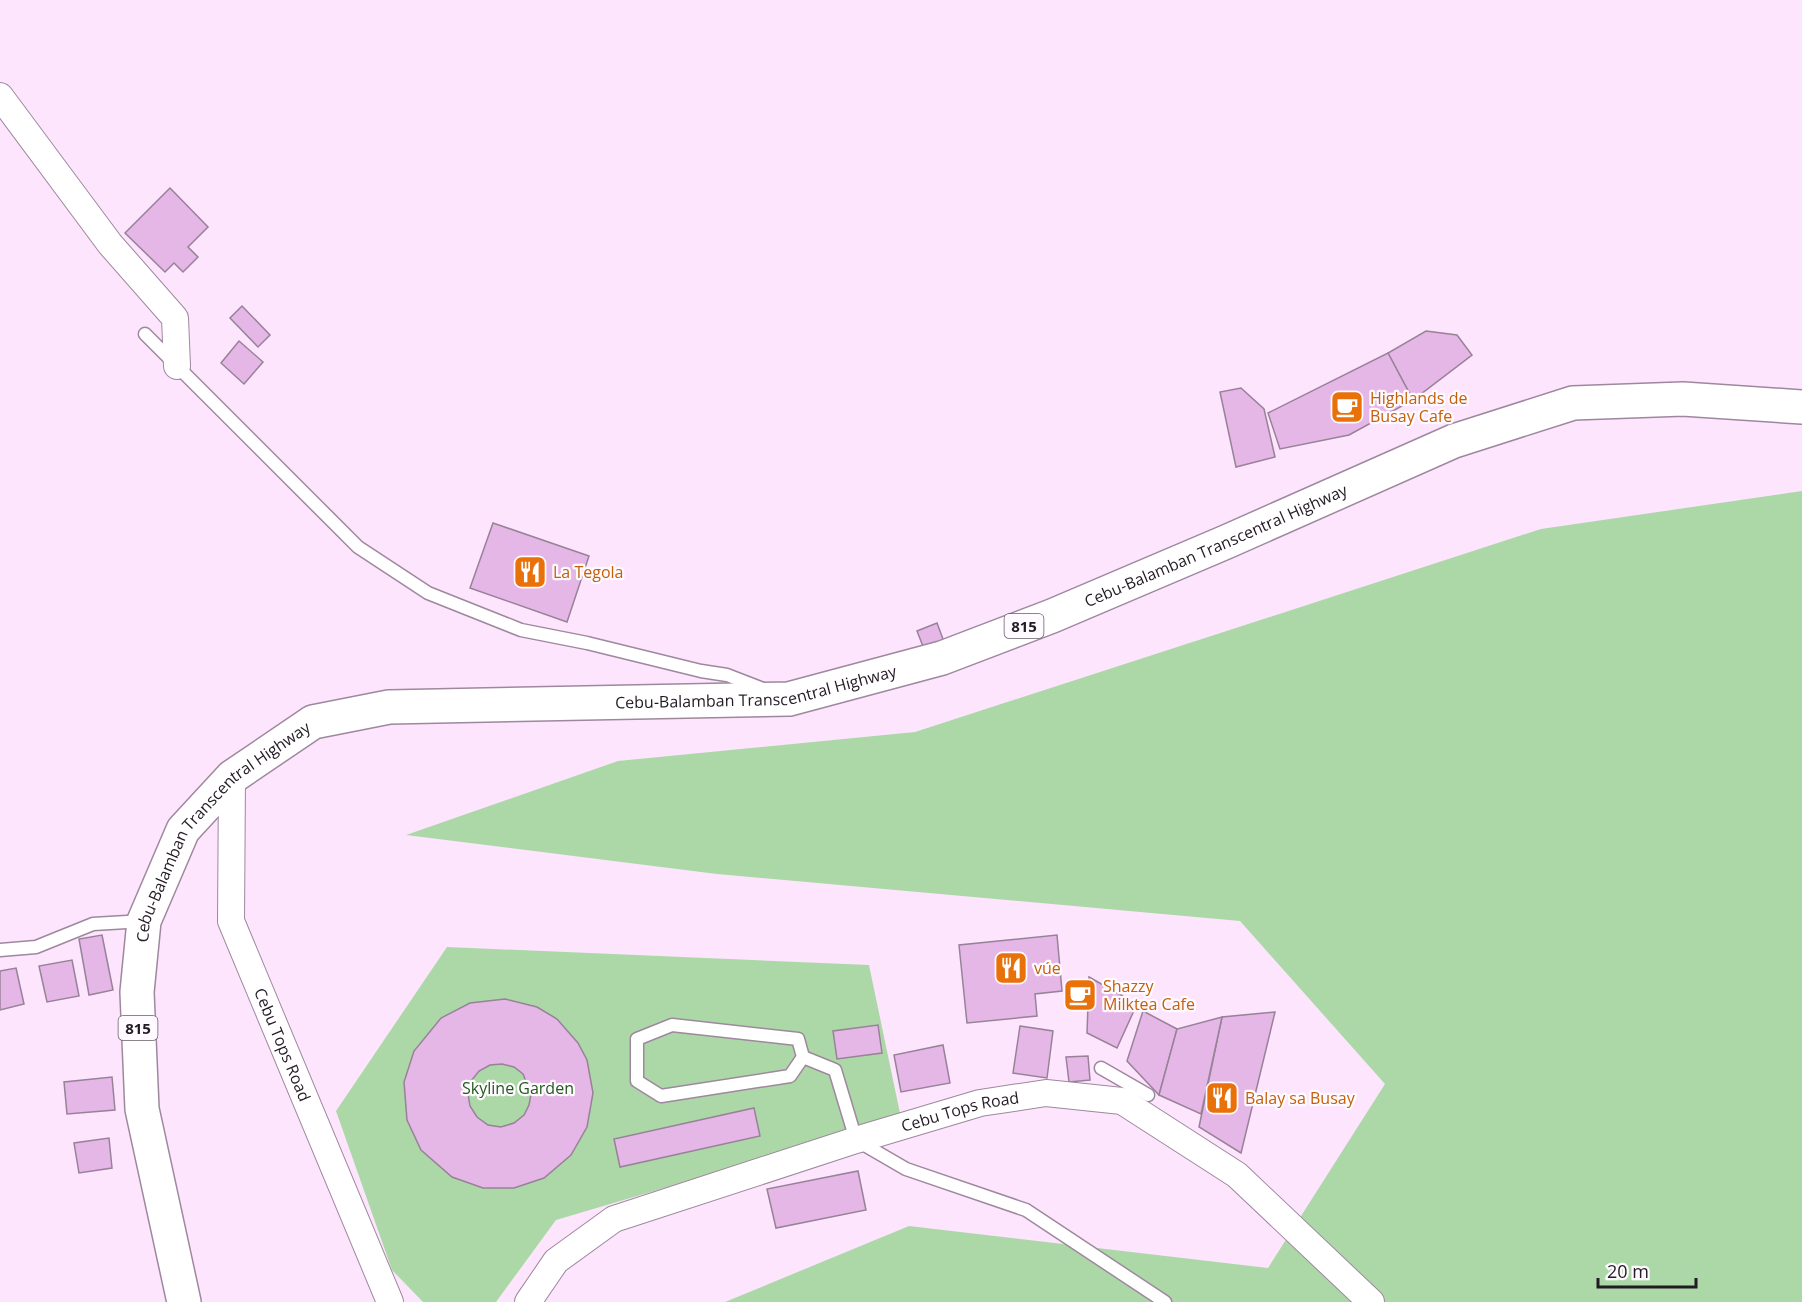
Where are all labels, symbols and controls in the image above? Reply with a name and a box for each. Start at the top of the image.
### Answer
place label: Highlands de Busay Cafe [1370,387,1467,427]
cafe icon: Highlands de Busay Cafe [1329,389,1365,425]
street label: Cebu-Balamban Transcentral Highway [1081,478,1352,612]
restaurant icon: La Tegola [512,554,548,590]
place label: La Tegola [553,561,623,583]
road number: 815 [1004,614,1044,638]
street label: Cebu-Balamban Transcentral Highway [615,659,900,713]
street label: Cebu-Balamban Transcentral Highway [131,716,315,943]
restaurant icon: vúe [993,950,1029,986]
place label: vúe [1034,957,1061,979]
place label: Shazzy Milktea Cafe [1103,975,1195,1015]
cafe icon: Shazzy Milktea Cafe [1062,977,1098,1013]
street label: Cebu Tops Road [249,985,316,1105]
road number: 815 [118,1016,158,1040]
park label: Skyline Garden [462,1077,574,1099]
restaurant icon: Balay sa Busay [1204,1080,1240,1116]
street label: Cebu Tops Road [899,1086,1020,1137]
place label: Balay sa Busay [1245,1087,1356,1109]
scale bar [1598,1251,1696,1289]
text: 20 m [1607,1259,1649,1283]

